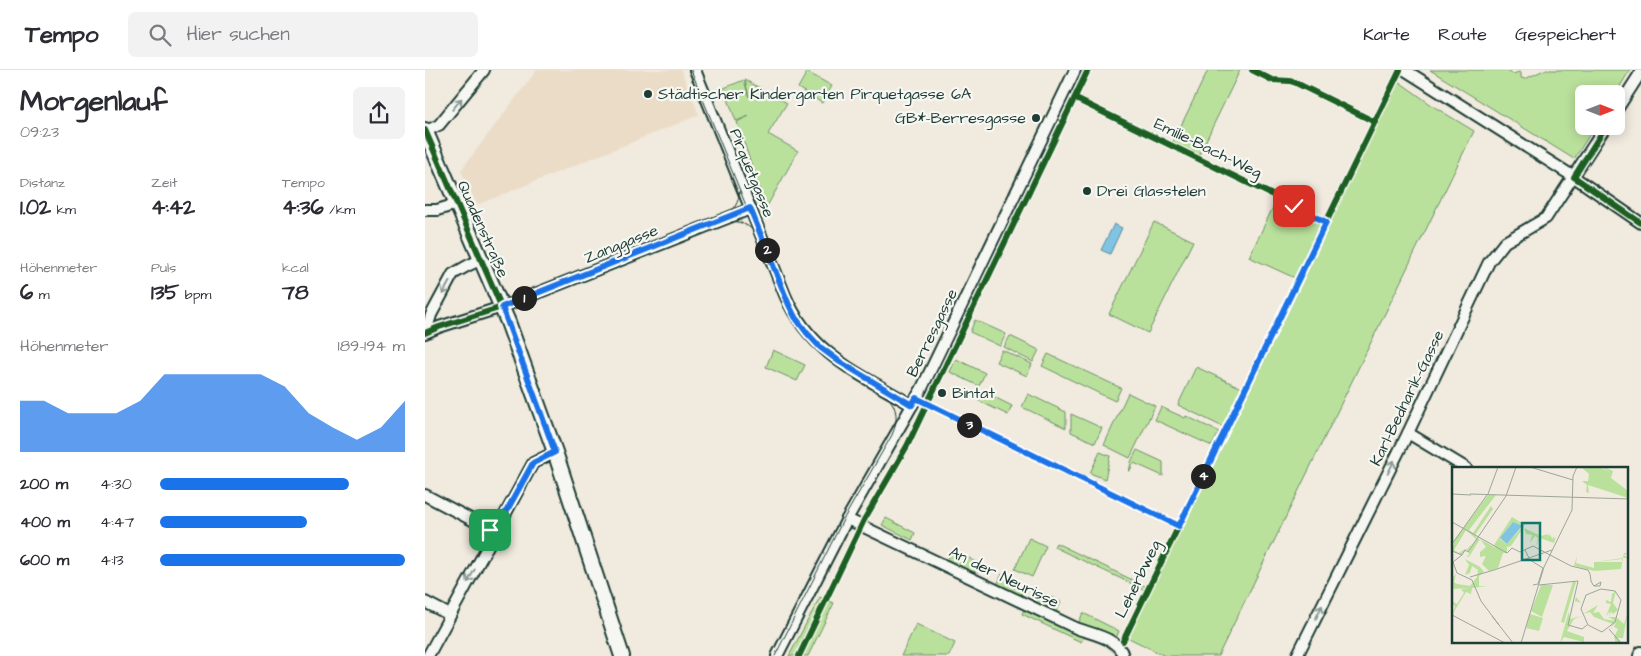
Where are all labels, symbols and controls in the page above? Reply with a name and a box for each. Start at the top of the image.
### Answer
search box [128,12,478,57]
text: Tempo [25,18,98,52]
icon: search [146,21,174,49]
text: Hier suchen [186,21,290,48]
text: Karte [1363,22,1410,47]
text: Route [1438,22,1487,47]
text: Gespeichert [1515,22,1616,47]
text: Morgenlauf [20,82,167,121]
place label: Städtischer Kindergarten Pirquetgasse 6A [658,83,971,106]
north arrow [1575,85,1625,135]
map controls [1575,85,1625,135]
button: share [353,87,405,139]
marker: Städtischer Kindergarten Pirquetgasse 6A [642,88,654,100]
one-way arrow [452,97,463,110]
place label: GB*-Berresgasse [895,107,1026,130]
marker: GB*-Berresgasse [1030,112,1042,124]
street label: Emilie-Bach-Weg [1150,112,1266,185]
text: 09:23 [20,121,59,143]
street label: Pirquetgasse [723,125,780,221]
text: Distanz [20,173,65,193]
text: Zeit [151,173,177,193]
text: Tempo [282,173,325,193]
street label: Quadenstraße [452,177,514,281]
place label: Drei Glasstelen [1097,180,1206,202]
marker: Drei Glasstelen [1081,185,1093,197]
pin [1273,185,1315,227]
icon: check [1280,192,1308,220]
text: 1.02 [20,193,51,222]
text: 4:42 [151,193,195,222]
text: 4:36 [282,193,324,222]
text: km [51,200,76,220]
text: /km [324,200,355,220]
street label: Zanggasse [581,219,662,270]
pin: 2 [755,238,779,262]
text: 2 [763,240,772,260]
text: Höhenmeter [20,258,97,278]
text: Puls [151,258,176,278]
text: kcal [282,258,309,278]
text: 6 [20,278,33,307]
text: 135 [151,278,179,307]
text: 78 [282,278,309,307]
one-way arrow [440,281,450,295]
text: m [33,285,50,305]
text: bpm [179,285,211,305]
street label: Berresgasse [901,285,964,381]
pin: 1 [511,286,537,310]
text: 1 [524,288,525,308]
street label: Karl-Bednarik-Gasse [1365,326,1450,470]
text: Höhenmeter [20,335,108,357]
text: 189–194 m [338,335,405,357]
place label: Bintat [952,382,995,404]
marker: Bintat [936,387,948,399]
pin: 3 [957,412,981,438]
text: 3 [966,415,973,435]
one-way arrow [1387,460,1396,475]
pin: 4 [1191,464,1215,488]
text: 4 [1199,466,1208,486]
inset map [1452,467,1629,644]
text: 200 m [20,473,68,495]
text: 4:30 [100,473,132,495]
pin [469,509,511,551]
text: 400 m [20,511,70,533]
text: 4:47 [100,511,134,533]
icon: arrive [476,516,504,544]
street label: Leherbweg [1110,536,1167,622]
street label: An der Neurisse [945,541,1063,613]
text: 600 m [20,549,69,571]
text: 4:13 [100,549,124,571]
one-way arrow [466,569,476,584]
one-way arrow [1315,605,1324,620]

